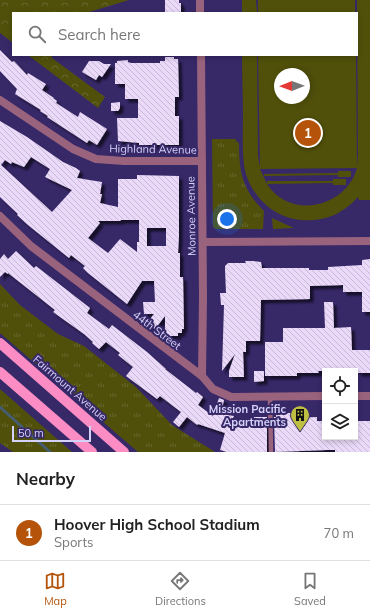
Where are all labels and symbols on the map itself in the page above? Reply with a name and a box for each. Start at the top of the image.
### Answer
north arrow [274,68,310,104]
pin: 1 [295,118,321,148]
street label: Highland Avenue [109,141,197,157]
street label: Monroe Avenue [183,176,199,256]
your location [217,209,237,229]
street label: 44th Street [130,307,184,353]
street label: Fairmount Avenue [30,352,110,424]
place label: Mission Pacific Apartments [209,402,286,429]
building icon: Mission Pacific Apartments [289,404,311,432]
scale bar [12,424,91,443]

